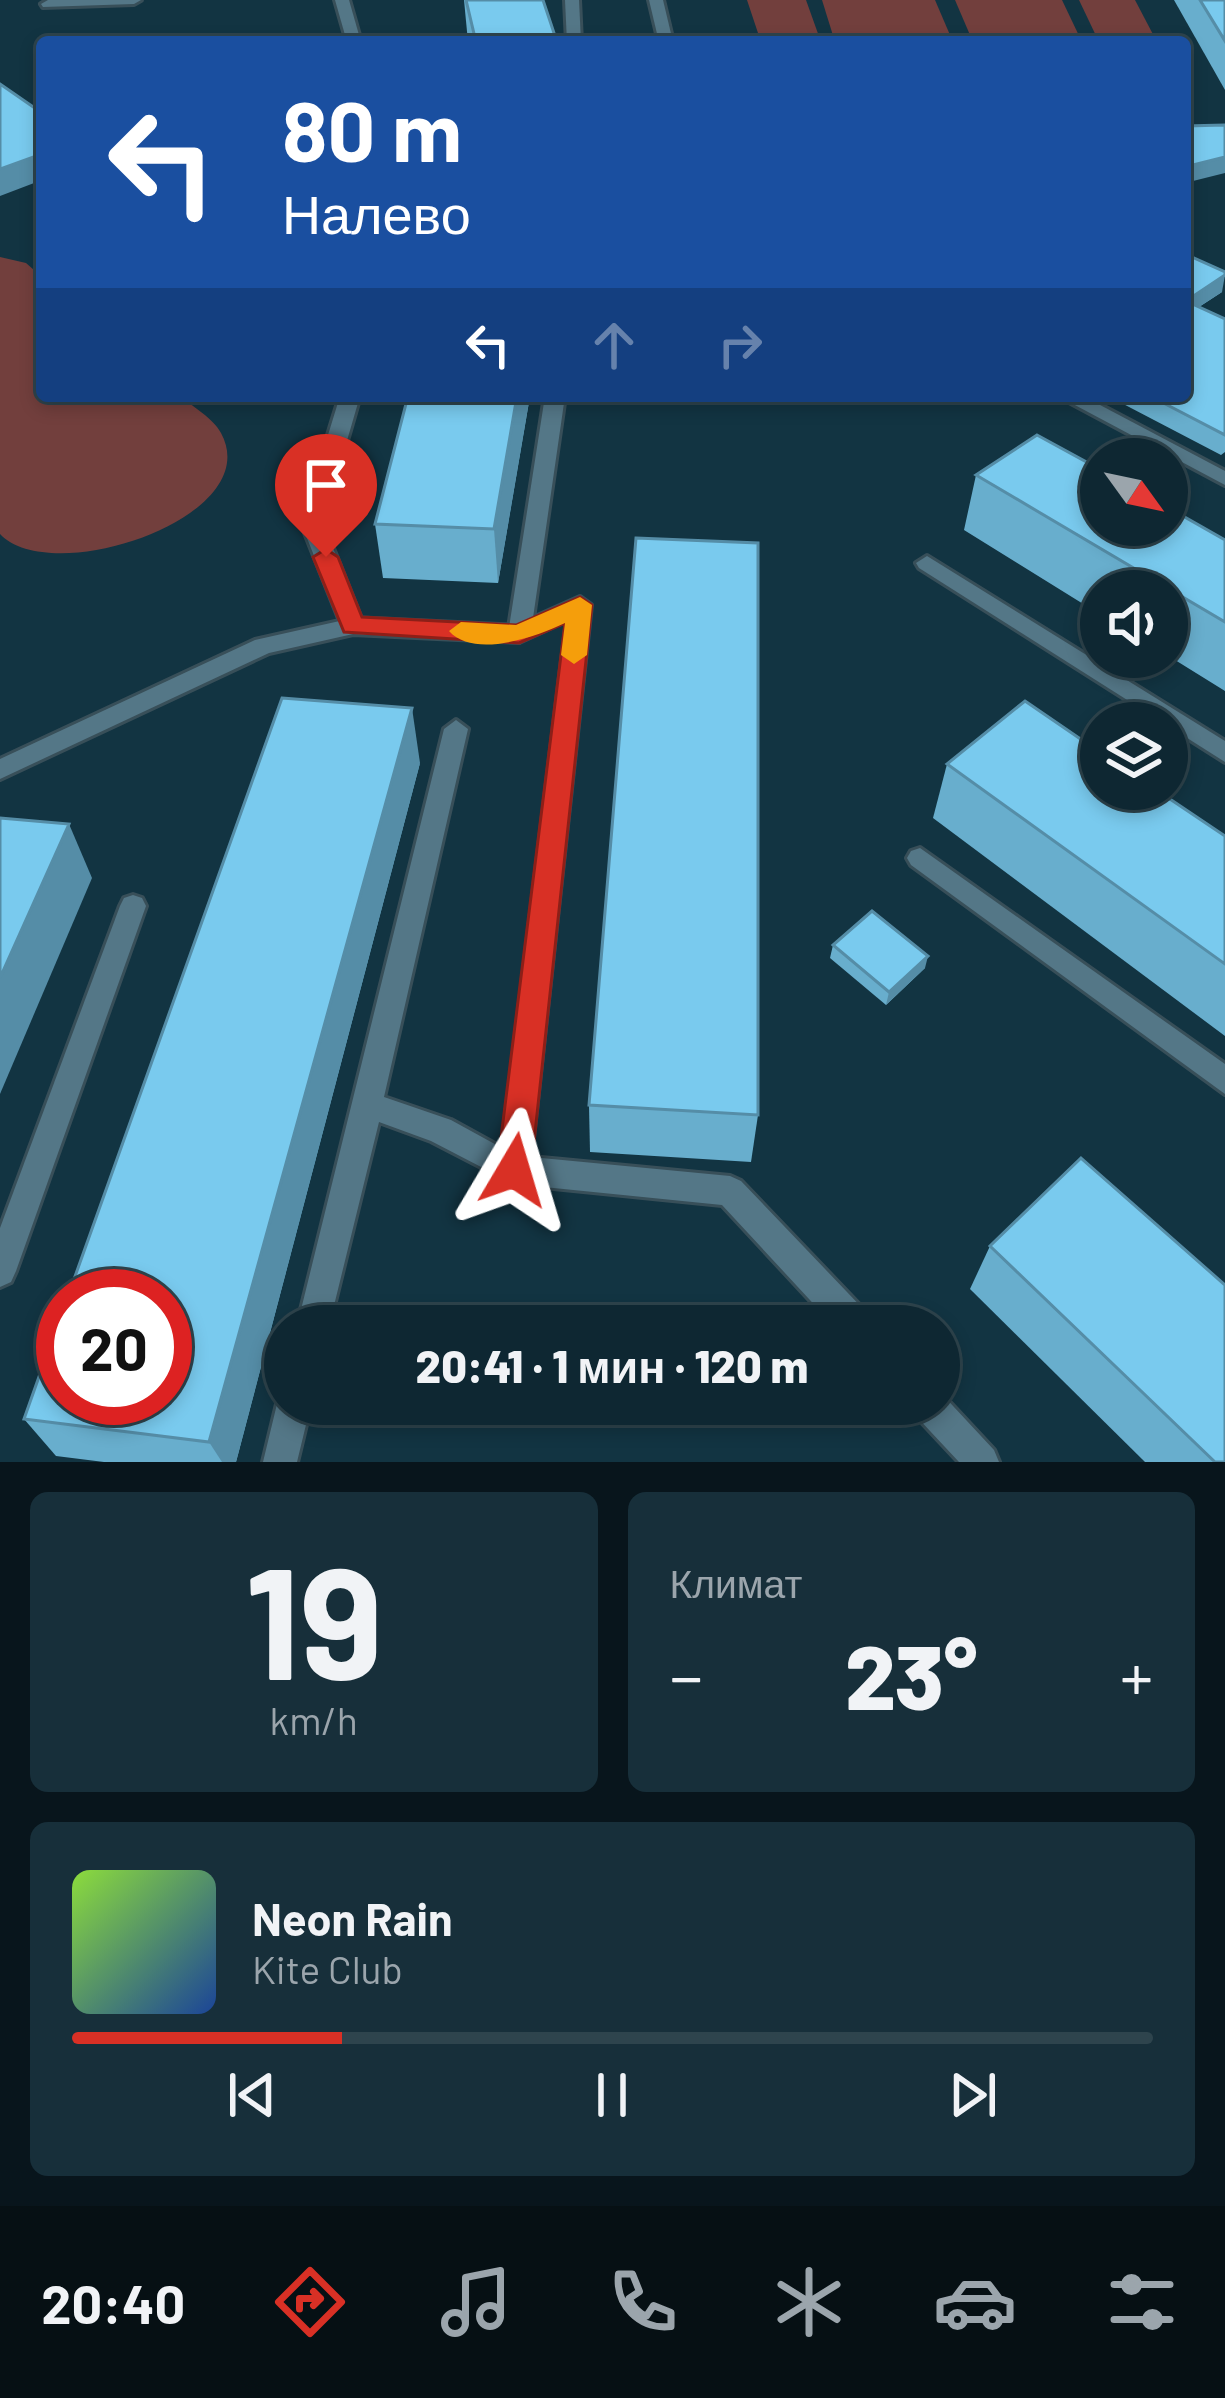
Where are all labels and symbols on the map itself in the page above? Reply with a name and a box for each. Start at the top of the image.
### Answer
pin [275,434,377,557]
north arrow [1080,438,1188,546]
position arrow [451,1107,577,1233]
speed limit sign: 20 [36,1269,192,1425]

